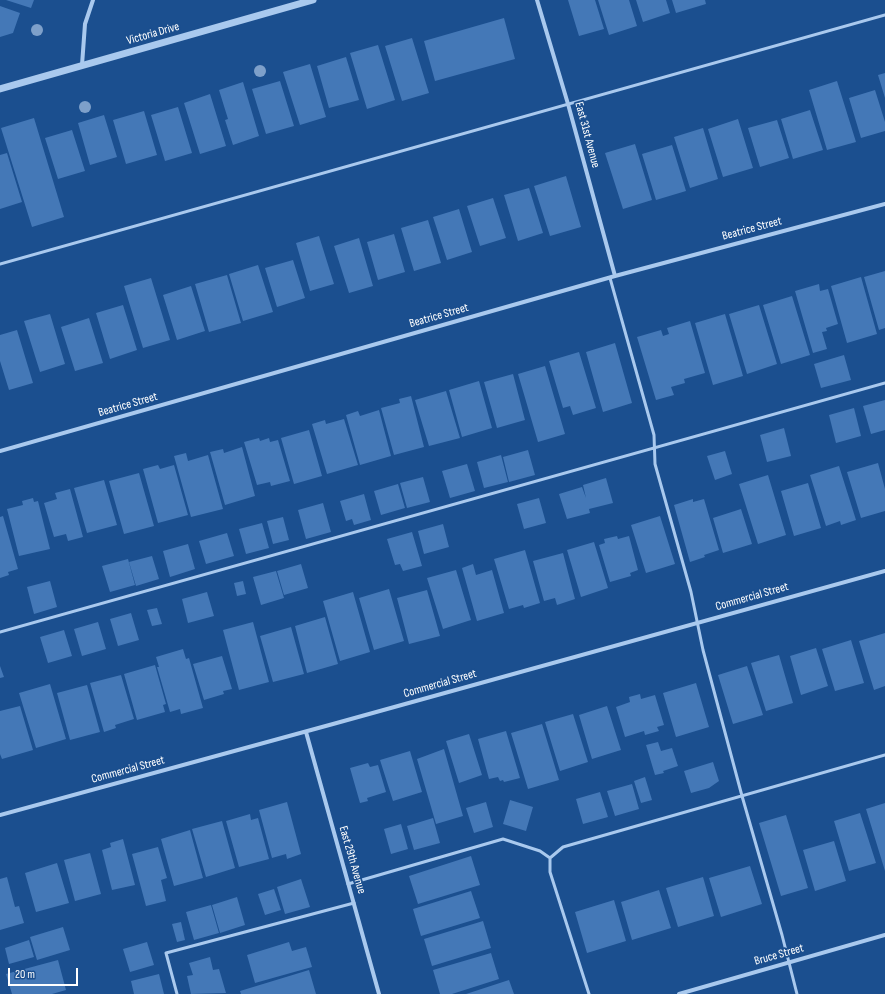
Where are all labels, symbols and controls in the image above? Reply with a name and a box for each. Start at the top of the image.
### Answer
street label: Victoria Drive [125,20,181,48]
street label: East 31st Avenue [571,100,603,170]
street label: Beatrice Street [721,214,783,244]
street label: Beatrice Street [408,301,470,331]
street label: Beatrice Street [97,390,159,420]
street label: Commercial Street [714,580,790,614]
street label: Commercial Street [402,667,478,701]
street label: Commercial Street [90,753,166,787]
street label: East 29th Avenue [335,825,369,895]
street label: Bruce Street [753,941,805,969]
scale bar [10,960,80,986]
text: 20 m [15,967,35,982]

